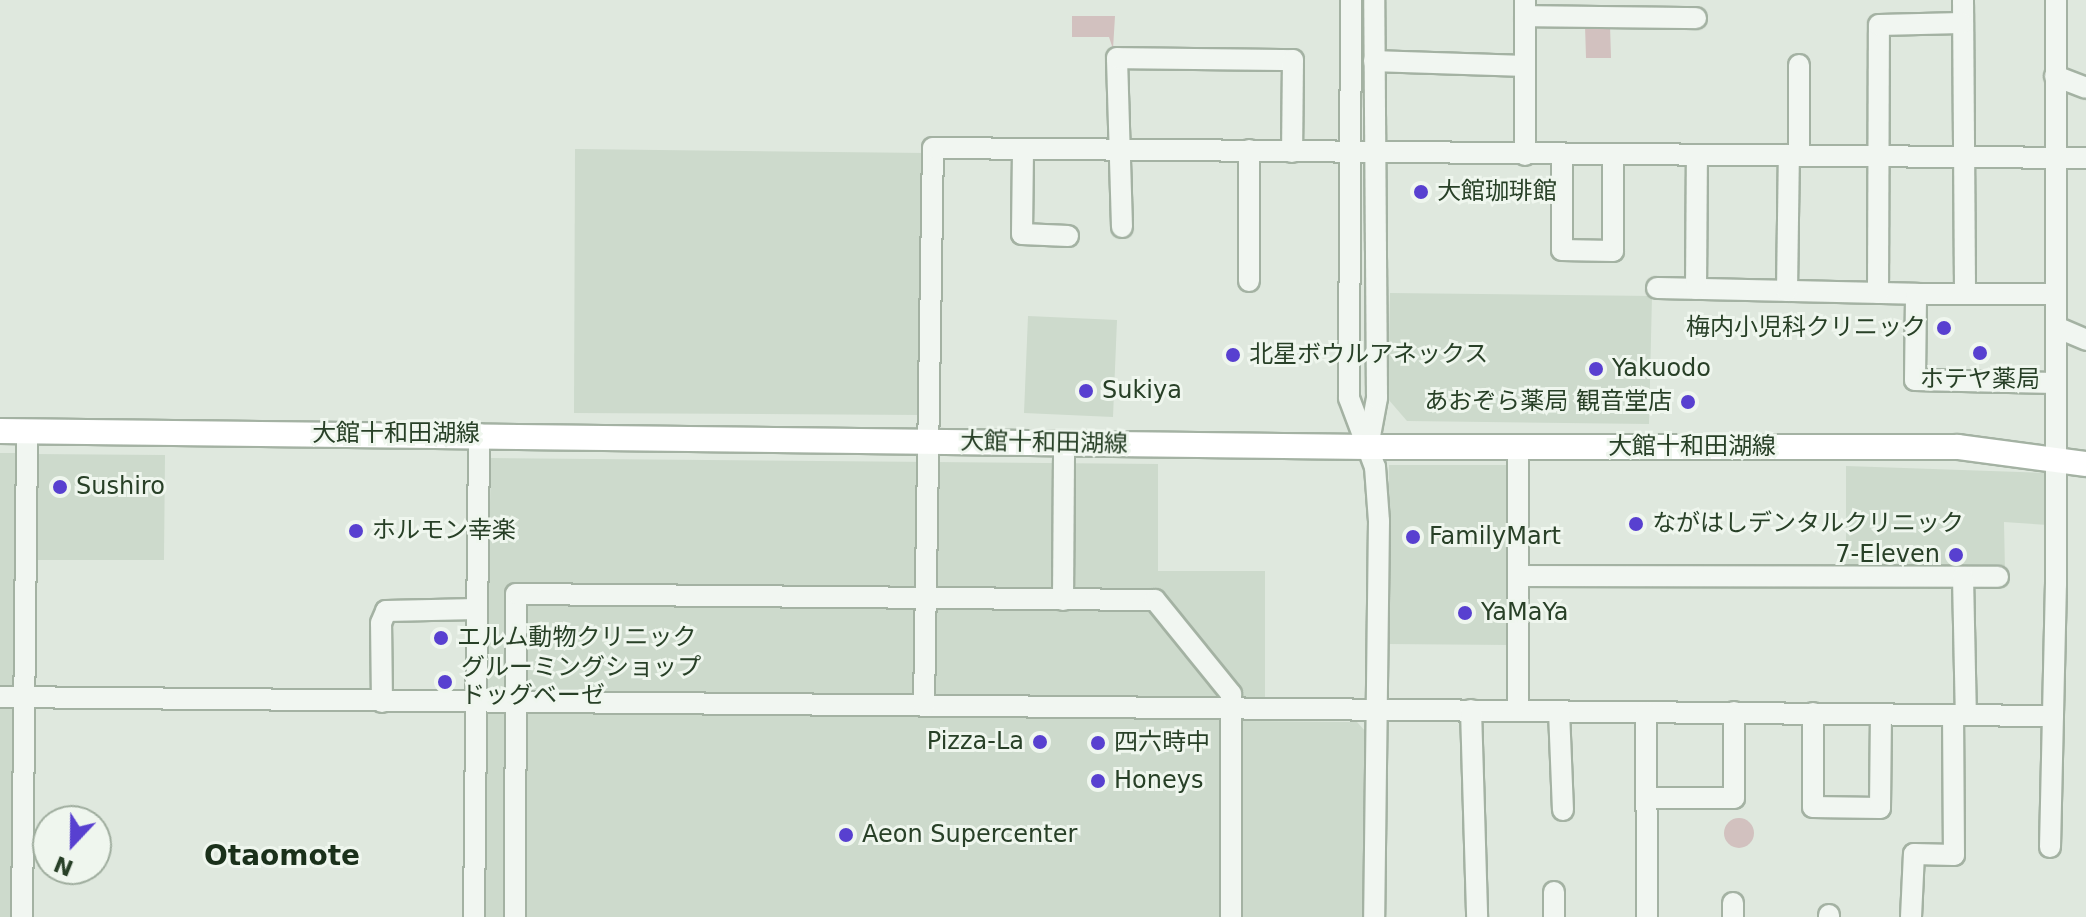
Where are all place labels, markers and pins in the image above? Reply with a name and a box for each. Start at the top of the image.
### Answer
place label: 大館珈琲館 [1437,178,1557,206]
marker: 大館珈琲館 [1412,183,1430,201]
place label: 梅内小児科クリニック [1686,314,1926,342]
marker: 梅内小児科クリニック [1933,317,1955,339]
place label: 北星ボウルアネックス [1249,341,1489,369]
marker: ホテヤ薬局 [1971,344,1989,362]
marker: 北星ボウルアネックス [1224,346,1242,364]
place label: Yakuodo [1612,355,1711,383]
marker: Yakuodo [1587,360,1605,378]
place label: ホテヤ薬局 [1920,366,2040,394]
place label: Sukiya [1102,377,1182,405]
marker: Sukiya [1077,382,1095,400]
place label: あおぞら薬局 観音堂店 [1424,388,1672,416]
marker: あおぞら薬局 観音堂店 [1679,393,1697,411]
place label: Sushiro [76,473,165,501]
marker: Sushiro [51,478,69,496]
place label: ながはしデンタルクリニック [1652,510,1964,538]
marker: ながはしデンタルクリニック [1627,515,1645,533]
place label: ホルモン幸楽 [372,517,516,545]
marker: ホルモン幸楽 [347,522,365,540]
place label: FamilyMart [1429,523,1561,551]
marker: FamilyMart [1404,528,1422,546]
place label: 7-Eleven [1835,541,1940,569]
marker: 7-Eleven [1947,546,1965,564]
place label: YaMaYa [1481,599,1569,627]
marker: YaMaYa [1456,604,1474,622]
place label: エルム動物クリニック [457,624,697,652]
marker: エルム動物クリニック [432,629,450,647]
place label: グルーミングショップ ドッグベーゼ [461,654,701,710]
marker: グルーミングショップ ドッグベーゼ [436,673,454,691]
place label: Pizza-La [927,728,1024,756]
place label: 四六時中 [1114,729,1210,757]
marker: Pizza-La [1031,733,1049,751]
marker: 四六時中 [1089,734,1107,752]
place label: Honeys [1114,767,1203,795]
marker: Honeys [1089,772,1107,790]
place label: Aeon Supercenter [862,821,1077,849]
marker: Aeon Supercenter [837,826,855,844]

